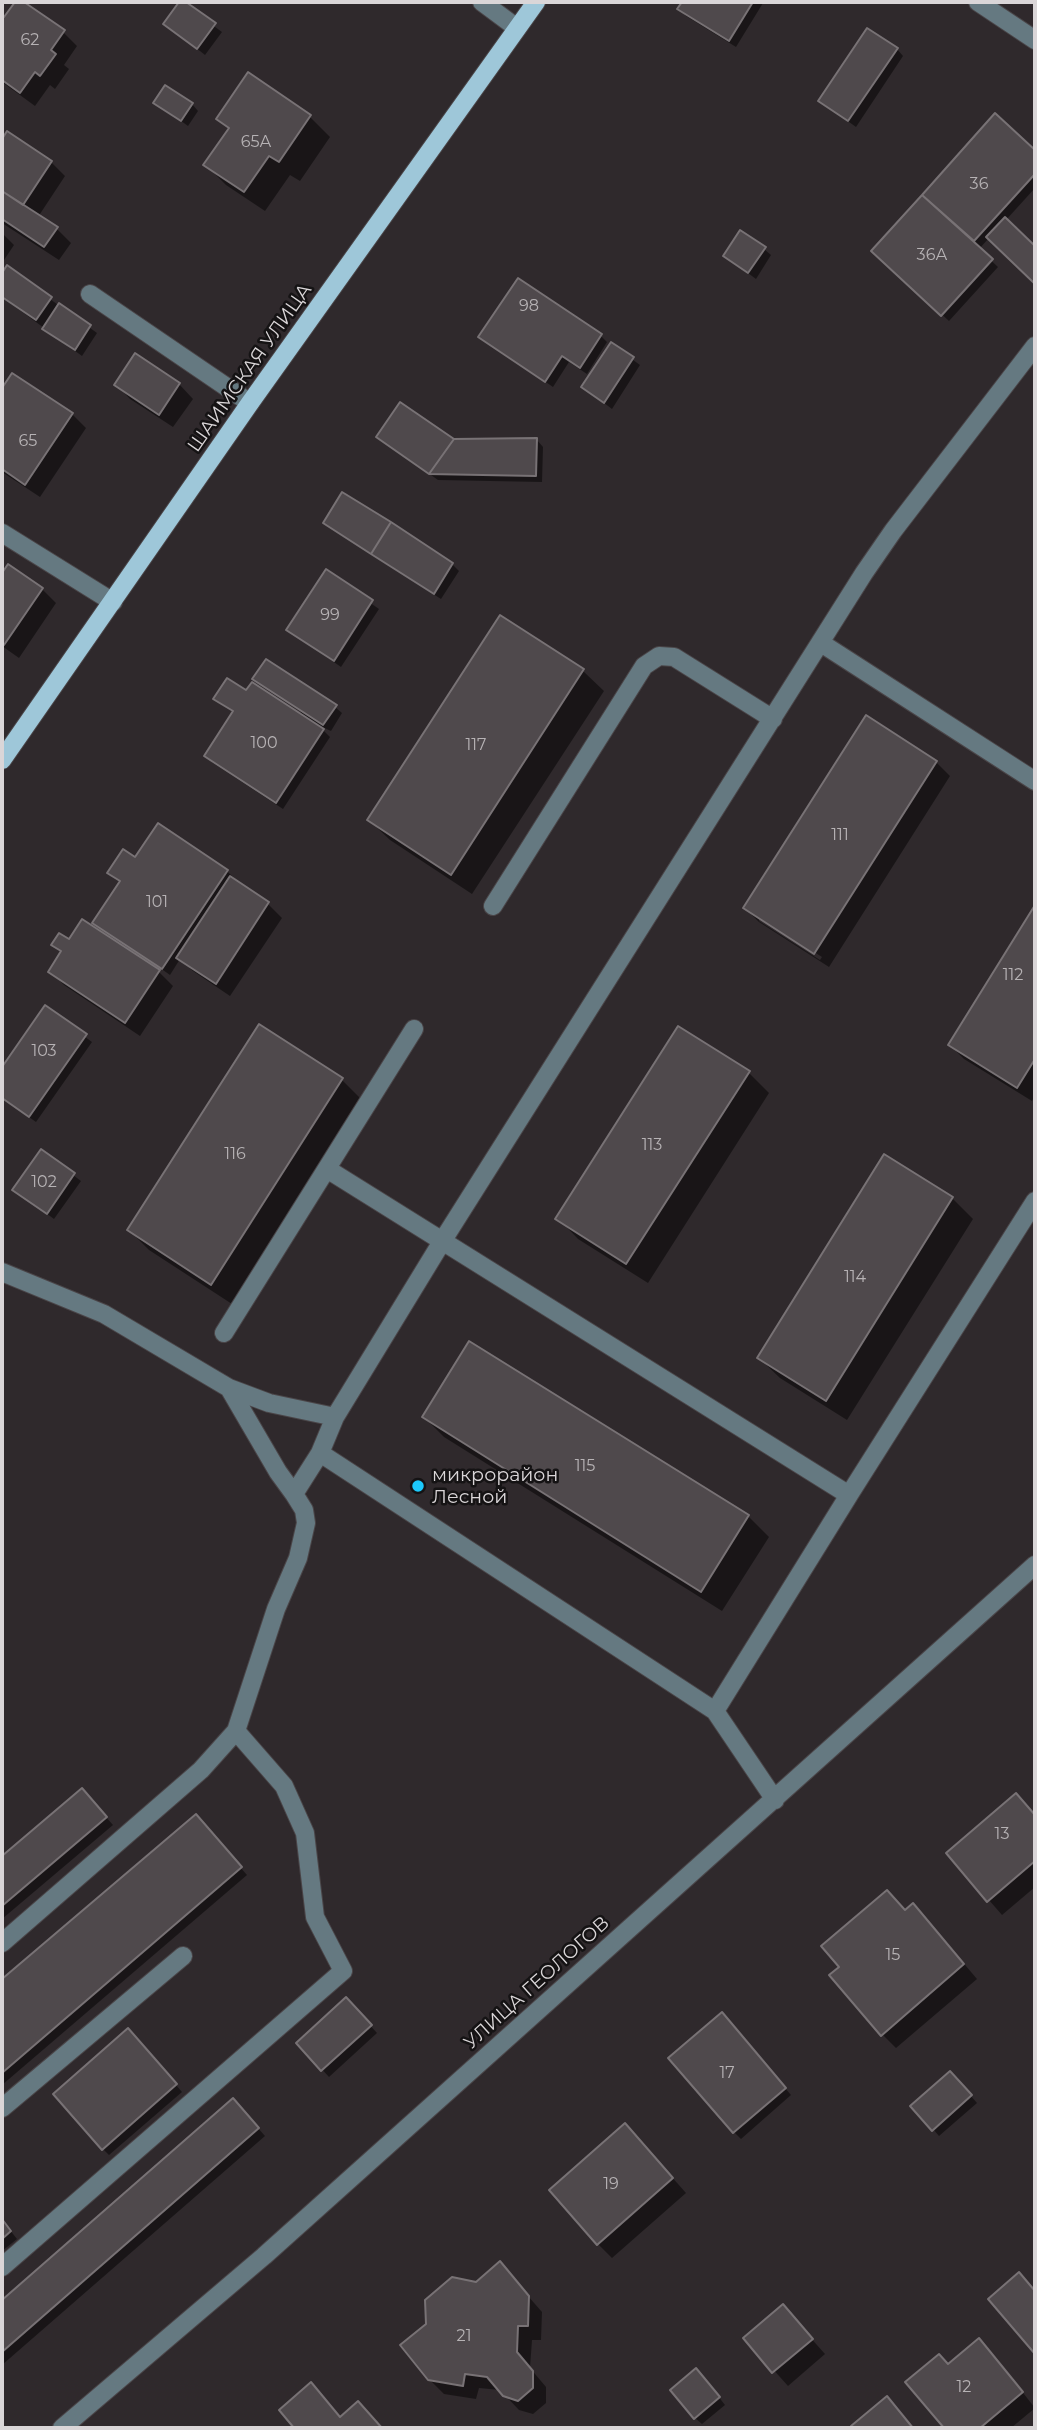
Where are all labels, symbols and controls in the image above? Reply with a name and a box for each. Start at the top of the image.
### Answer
house number: 62 [21,30,39,50]
house number: 65А [241,132,271,152]
house number: 36 [970,174,988,194]
house number: 36А [917,245,947,265]
street label: ШАИМСКАЯ УЛИЦА [183,279,317,457]
house number: 98 [519,296,539,316]
house number: 65 [19,431,37,451]
house number: 99 [320,605,340,625]
house number: 100 [251,733,277,753]
house number: 117 [466,735,486,755]
house number: 111 [831,825,849,845]
house number: 101 [146,892,168,912]
house number: 112 [1003,965,1023,985]
house number: 103 [31,1041,57,1061]
house number: 113 [642,1135,662,1155]
house number: 116 [224,1144,246,1164]
house number: 102 [31,1172,57,1192]
house number: 114 [844,1267,866,1287]
house number: 115 [575,1456,595,1476]
place label: микрорайон Лесной [432,1464,558,1508]
marker: микрорайон Лесной [410,1478,426,1494]
house number: 13 [995,1824,1009,1844]
street label: УЛИЦА ГЕОЛОГОВ [460,1912,614,2054]
house number: 15 [886,1945,900,1965]
house number: 17 [719,2063,735,2083]
house number: 19 [603,2174,619,2194]
house number: 21 [457,2326,471,2346]
house number: 12 [957,2377,971,2397]

